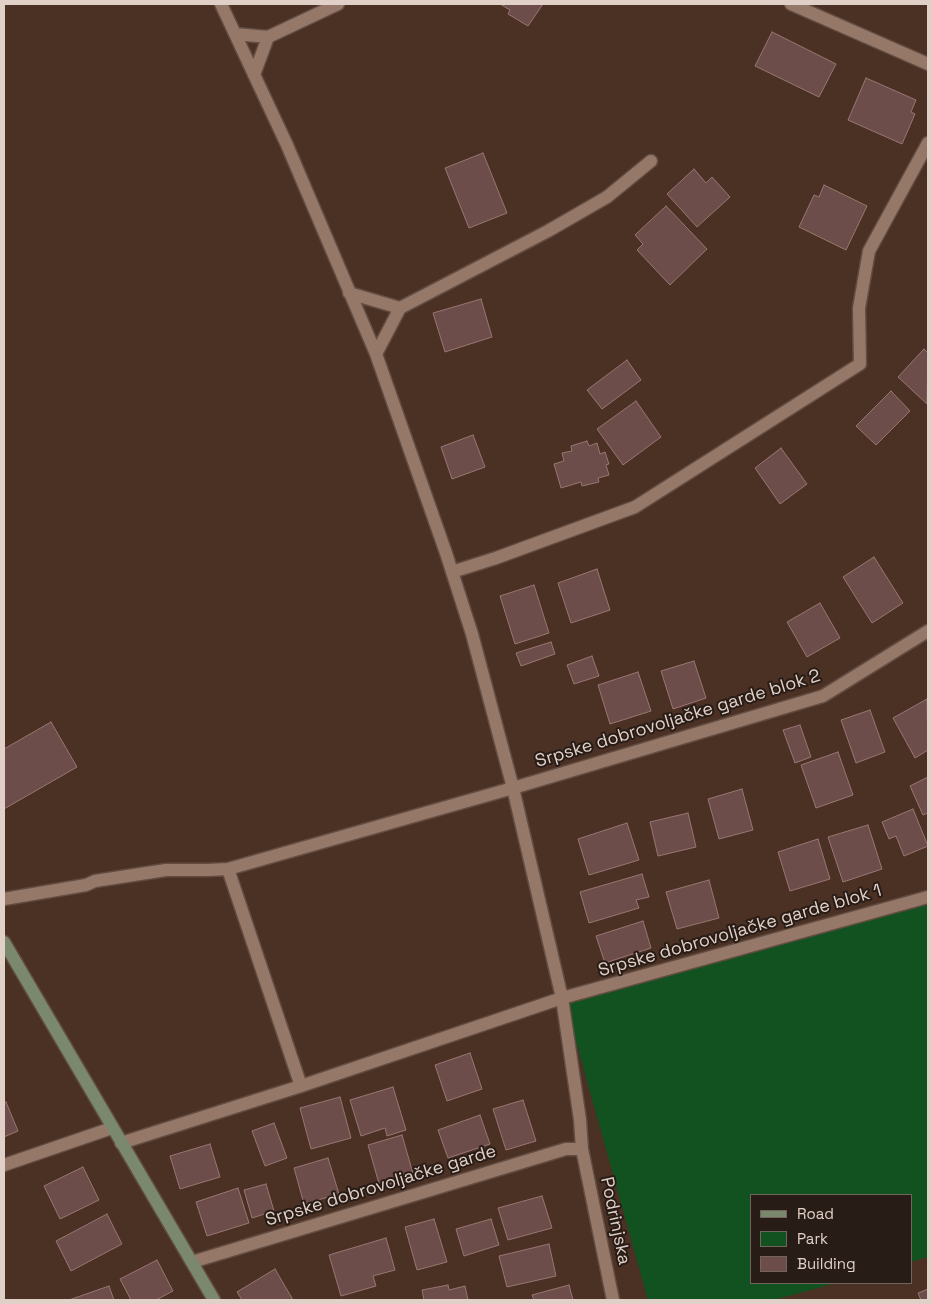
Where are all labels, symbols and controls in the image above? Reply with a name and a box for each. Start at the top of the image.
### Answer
street label: Srpske dobrovoljačke garde blok 2 [533,665,823,773]
street label: Srpske dobrovoljačke garde blok 1 [596,880,884,982]
street label: Srpske dobrovoljačke garde [263,1141,499,1231]
street label: Podrinjska [595,1175,635,1267]
legend [750,1194,912,1284]
text: Road [797,1204,834,1223]
text: Park [797,1229,828,1248]
text: Building [797,1254,856,1273]

